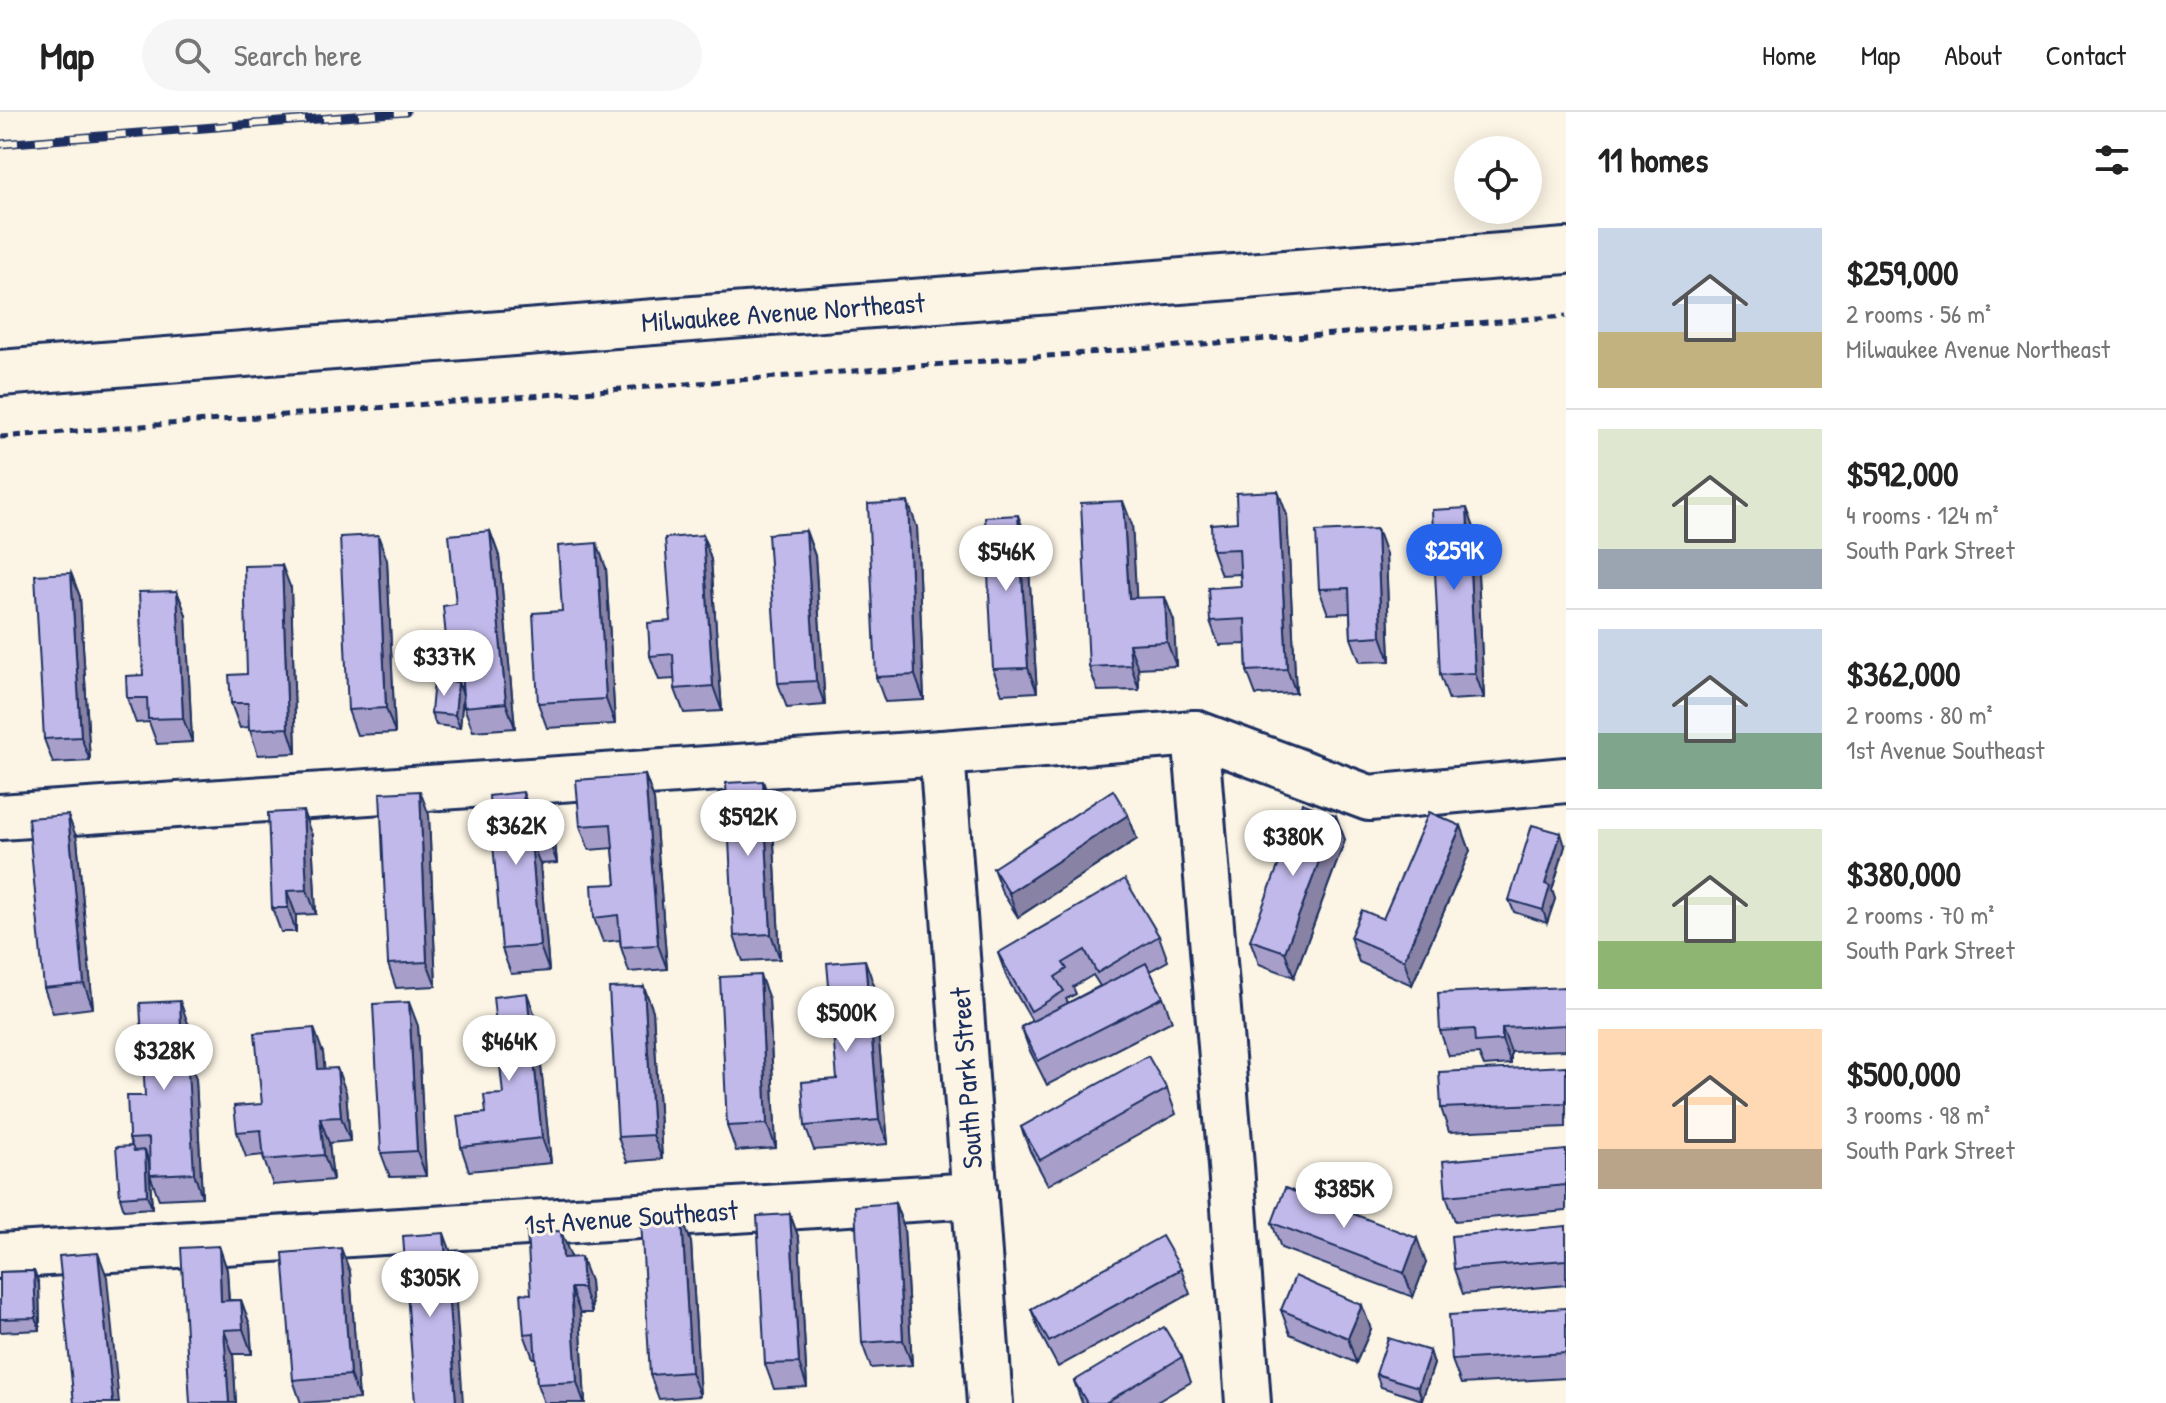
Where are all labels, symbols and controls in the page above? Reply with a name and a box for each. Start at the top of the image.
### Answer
search box [142,19,702,91]
text: Map [40,29,94,81]
icon: search [170,33,214,77]
text: Search here [234,35,362,75]
text: Home [1762,36,1817,74]
text: Map [1861,36,1900,74]
text: About [1944,36,2002,74]
text: Contact [2046,36,2126,74]
map controls [1454,136,1542,224]
button: locate [1454,136,1542,224]
text: 11 homes [1598,137,1708,183]
icon: filters [2090,138,2134,182]
text: $259,000 [1846,250,1959,296]
icon: home [1662,260,1758,356]
street label: Milwaukee Avenue Northeast [640,283,926,341]
text: 2 rooms · 56 m² [1846,296,1991,331]
text: Milwaukee Avenue Northeast [1846,331,2110,366]
text: $592,000 [1846,451,1959,497]
icon: home [1662,461,1758,557]
text: 4 rooms · 124 m² [1846,497,1999,532]
pin: $259K [1398,524,1510,592]
pin: $546K [950,525,1062,593]
text: $259K [1424,532,1484,567]
text: South Park Street [1846,532,2015,567]
text: $546K [977,533,1035,568]
pin: $337K [388,630,500,698]
text: $337K [413,638,475,673]
text: $362,000 [1846,651,1961,697]
icon: home [1662,661,1758,757]
text: 2 rooms · 80 m² [1846,697,1993,732]
text: 1st Avenue Southeast [1846,732,2044,767]
pin: $592K [692,790,804,858]
text: $592K [718,798,778,833]
pin: $362K [460,799,572,867]
text: $362K [486,807,546,842]
pin: $380K [1237,810,1349,878]
text: $380K [1262,818,1324,853]
text: $380,000 [1846,851,1961,897]
icon: home [1662,861,1758,957]
text: 2 rooms · 70 m² [1846,897,1994,932]
text: South Park Street [1846,932,2015,967]
pin: $500K [790,986,902,1054]
street label: South Park Street [941,986,991,1170]
text: $500K [815,994,877,1029]
pin: $464K [453,1015,565,1083]
text: $464K [481,1023,537,1058]
pin: $328K [108,1024,220,1092]
text: $328K [133,1032,195,1067]
text: $500,000 [1846,1051,1961,1097]
icon: home [1662,1061,1758,1157]
text: 3 rooms · 98 m² [1846,1097,1990,1132]
text: South Park Street [1846,1132,2015,1167]
pin: $385K [1288,1162,1400,1230]
text: $385K [1314,1170,1374,1205]
street label: 1st Avenue Southeast [523,1191,739,1243]
pin: $305K [374,1251,486,1319]
text: $305K [399,1259,461,1294]

